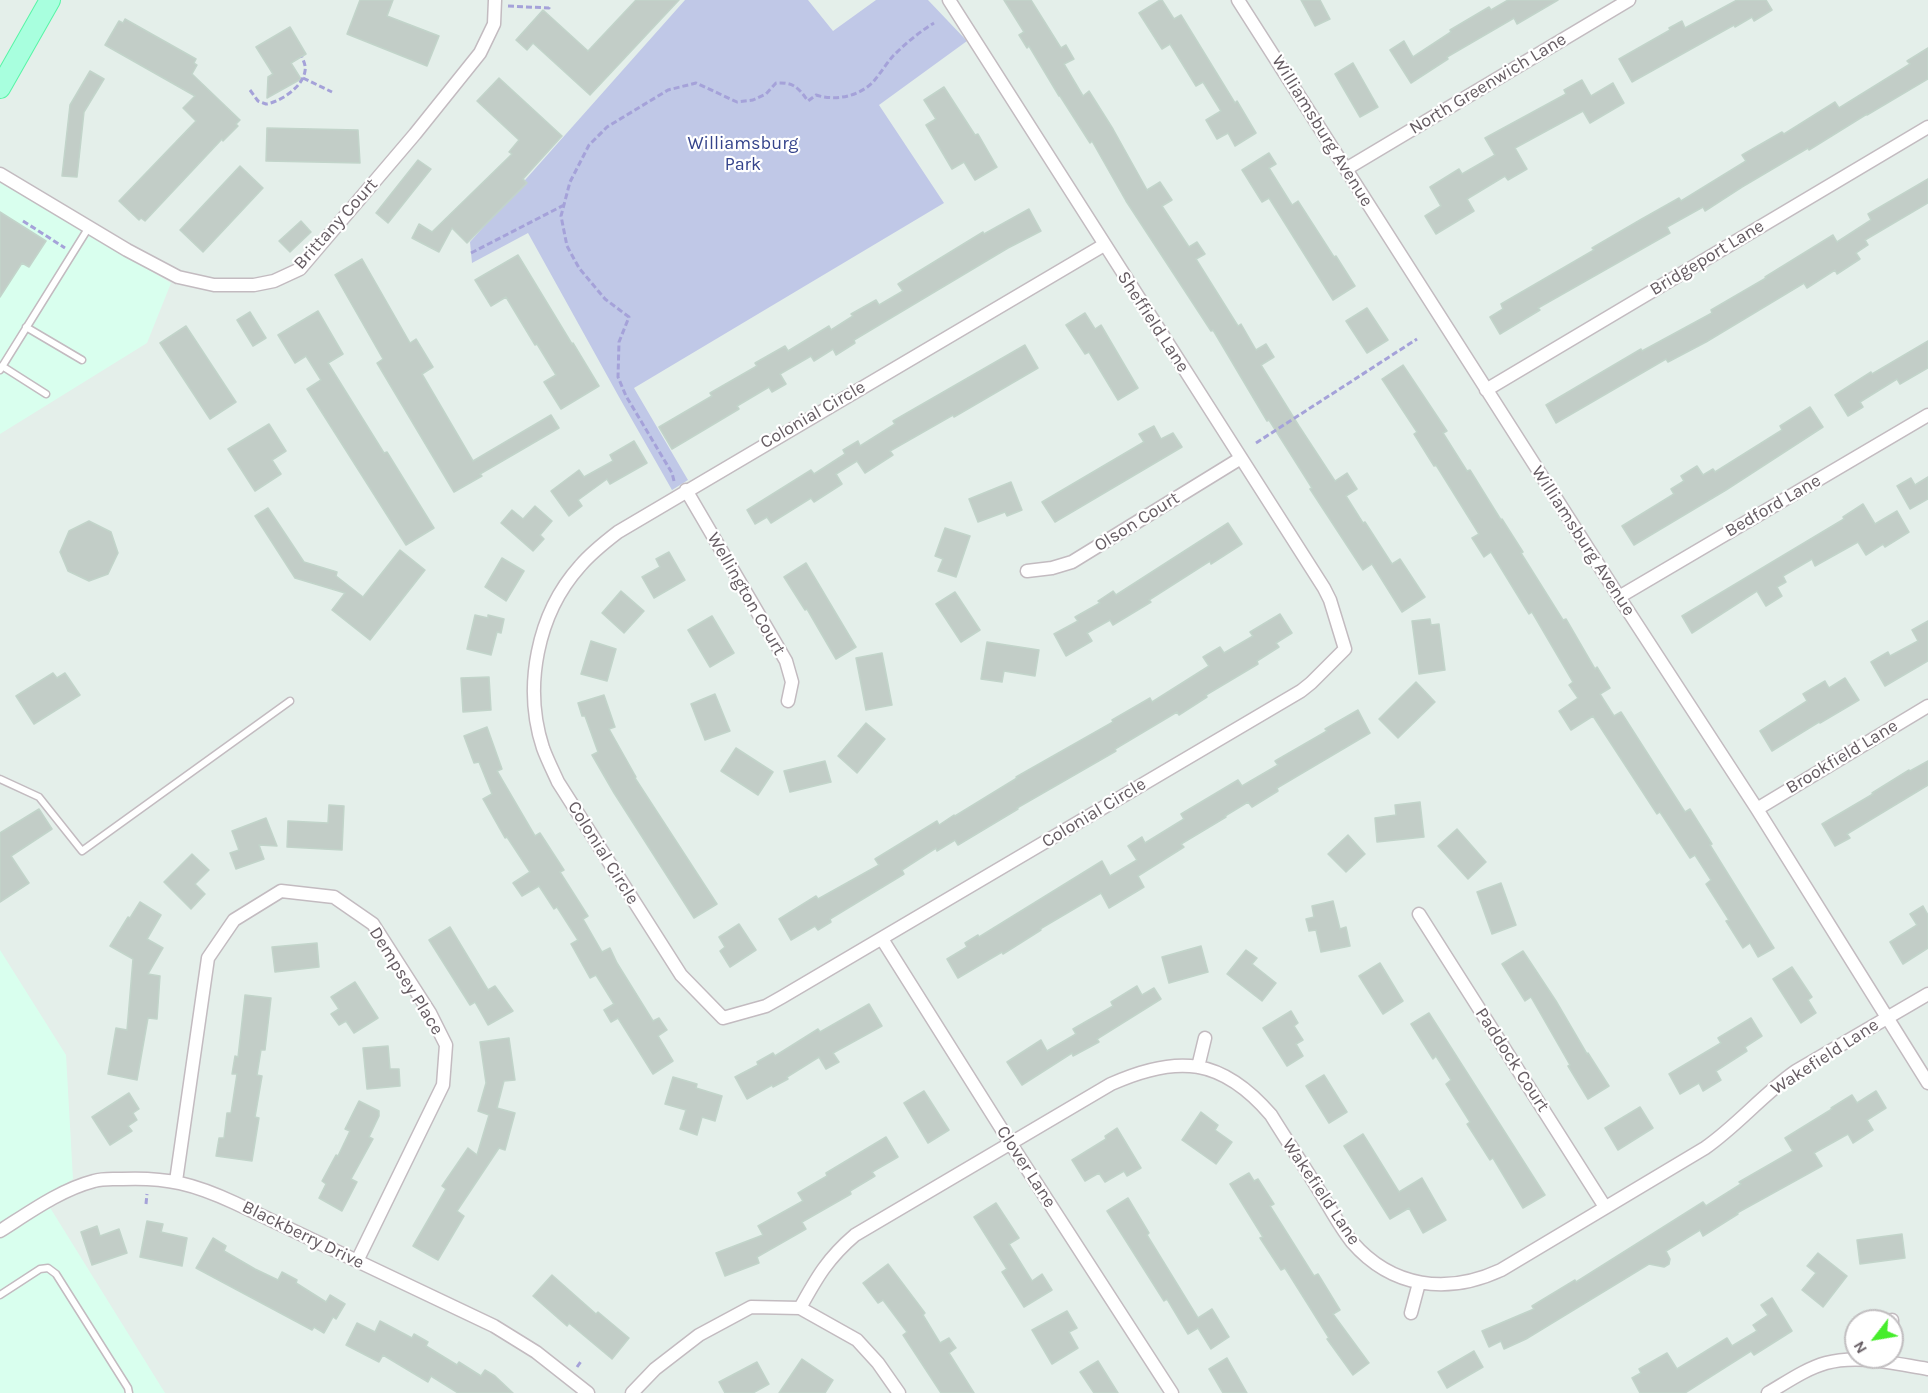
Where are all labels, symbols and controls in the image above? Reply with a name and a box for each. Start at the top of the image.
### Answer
street label: North Greenwich Lane [1406,29,1570,139]
street label: Williamsburg Avenue [1267,51,1377,211]
park label: Williamsburg Park [687,133,799,176]
street label: Brittany Court [289,174,383,274]
street label: Bridgeport Lane [1646,215,1768,301]
street label: Sheffield Lane [1112,267,1194,377]
street label: Colonial Circle [757,376,869,454]
street label: Williamsburg Avenue [1526,462,1640,620]
street label: Bedford Lane [1721,470,1825,542]
street label: Olson Court [1091,487,1183,557]
street label: Wellington Court [702,529,790,659]
street label: Brookfield Lane [1782,715,1902,799]
street label: Colonial Circle [1038,773,1150,853]
street label: Colonial Circle [563,797,643,909]
street label: Dempsey Place [364,923,448,1039]
street label: Paddock Court [1470,1004,1554,1116]
street label: Wakefield Lane [1767,1014,1883,1100]
street label: Clover Lane [992,1122,1060,1212]
street label: Wakefield Lane [1277,1135,1365,1249]
street label: Blackberry Drive [238,1196,368,1274]
north arrow [1844,1309,1904,1369]
text: N [1849,1338,1871,1357]

